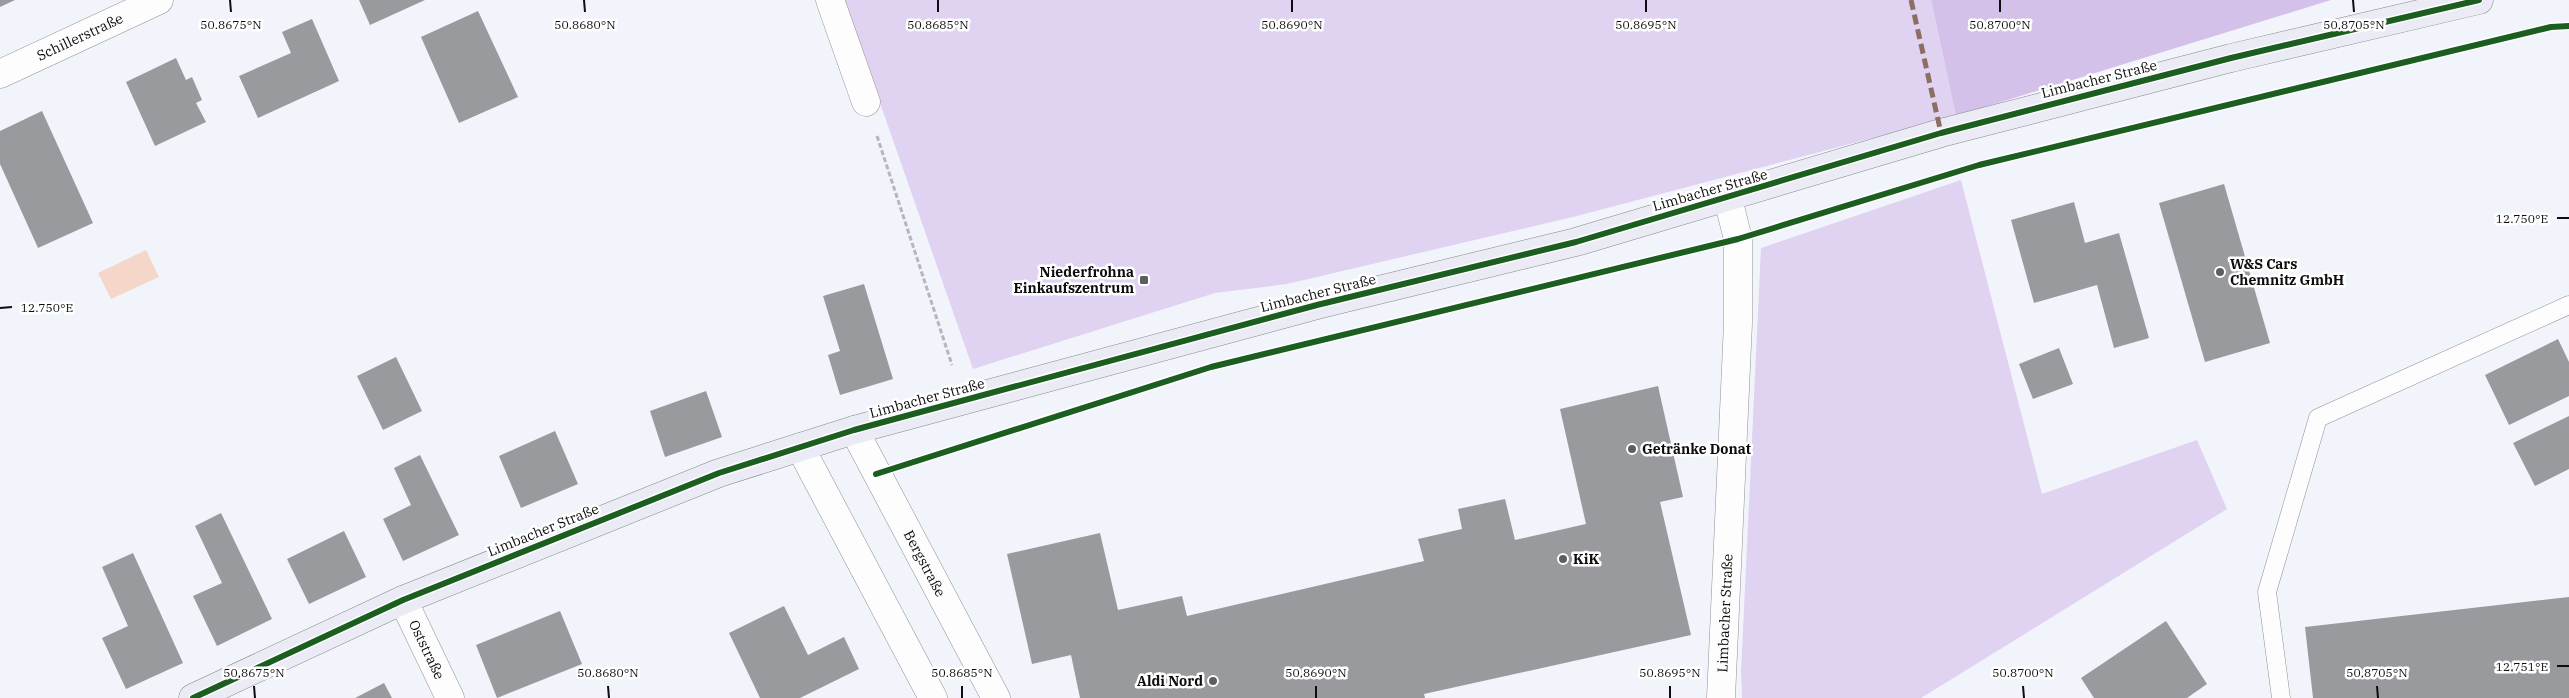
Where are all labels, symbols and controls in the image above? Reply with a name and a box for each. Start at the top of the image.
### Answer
street label: Schillerstraße [34,9,126,65]
text: 50.8675°N [200,17,262,32]
text: 50.8680°N [554,17,616,32]
text: 50.8685°N [907,17,969,32]
text: 50.8690°N [1261,17,1323,32]
text: 50.8695°N [1615,17,1677,32]
text: 50.8700°N [1969,17,2031,32]
text: 50.8705°N [2323,17,2385,32]
street label: Limbacher Straße [2039,56,2159,102]
street label: Limbacher Straße [1650,165,1770,215]
text: 12.750°E [2496,211,2548,226]
place label: W&S Cars Chemnitz GmbH [2230,255,2344,289]
place label: Niederfrohna Einkaufszentrum [1014,263,1134,297]
marker: W&S Cars Chemnitz GmbH [2214,266,2226,278]
street label: Limbacher Straße [1258,270,1378,316]
marker: Niederfrohna Einkaufszentrum [1138,274,1150,286]
text: 12.750°E [21,300,73,315]
street label: Limbacher Straße [867,374,987,422]
place label: Getränke Donat [1642,440,1751,458]
marker: Getränke Donat [1626,443,1638,455]
street label: Limbacher Straße [485,499,601,561]
street label: Bergstraße [900,527,950,600]
place label: KiK [1573,550,1599,568]
marker: KiK [1557,553,1569,565]
street label: Limbacher Straße [1713,553,1737,673]
street label: Oststraße [405,617,449,682]
text: 12.751°E [2496,659,2548,674]
text: 50.8675°N [223,665,285,680]
text: 50.8680°N [577,665,639,680]
text: 50.8685°N [931,665,993,680]
text: 50.8690°N [1285,665,1347,680]
text: 50.8695°N [1639,665,1701,680]
text: 50.8700°N [1992,665,2054,680]
text: 50.8705°N [2346,665,2408,680]
place label: Aldi Nord [1137,672,1203,690]
marker: Aldi Nord [1207,675,1219,687]

